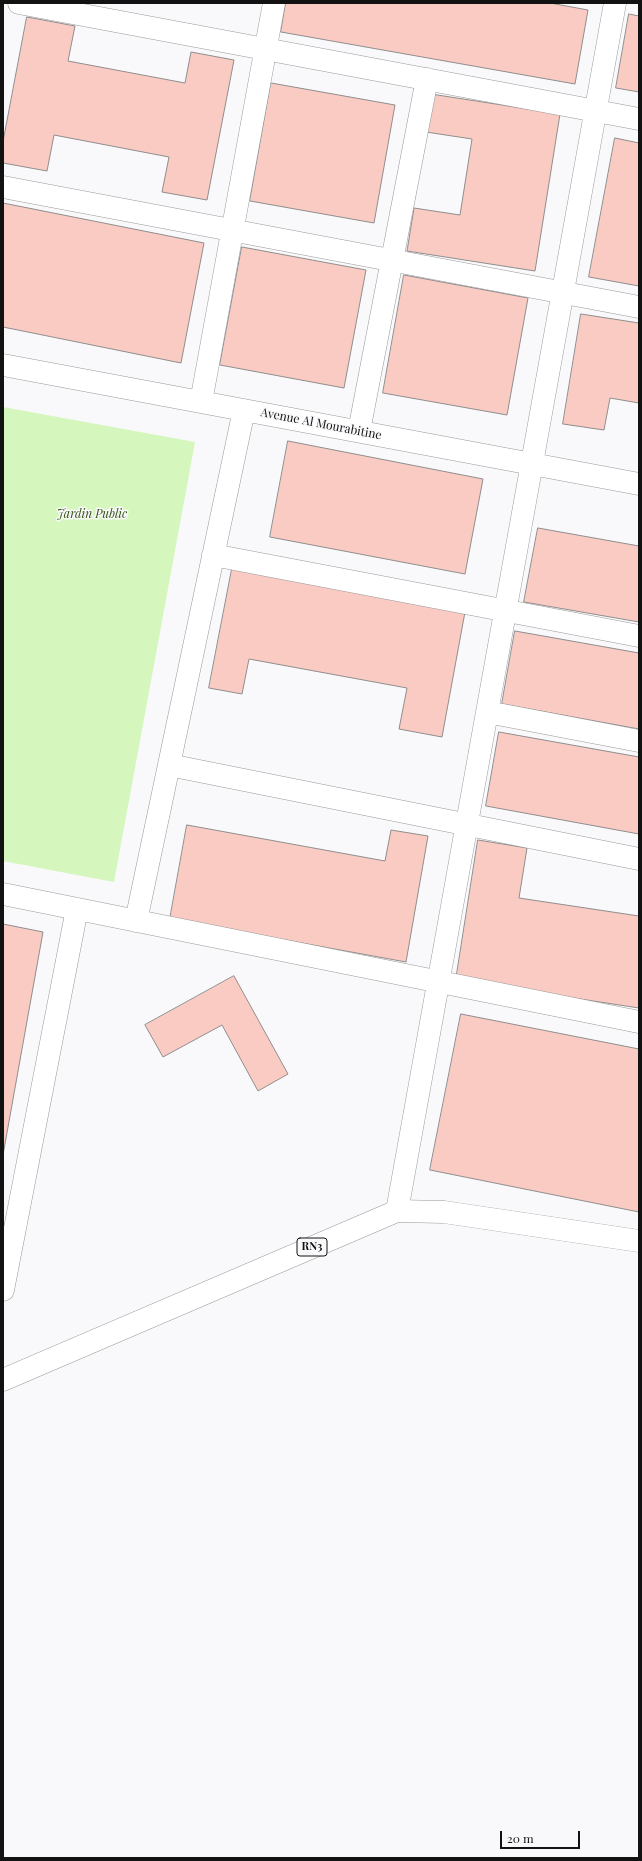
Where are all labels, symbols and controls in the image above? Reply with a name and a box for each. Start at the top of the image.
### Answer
street label: Avenue Al Mourabitine [259,405,383,443]
park label: Jardin Public [57,507,127,521]
road number: RN3 [297,1238,327,1256]
scale bar [502,1823,582,1849]
text: 20 m [507,1830,534,1846]

